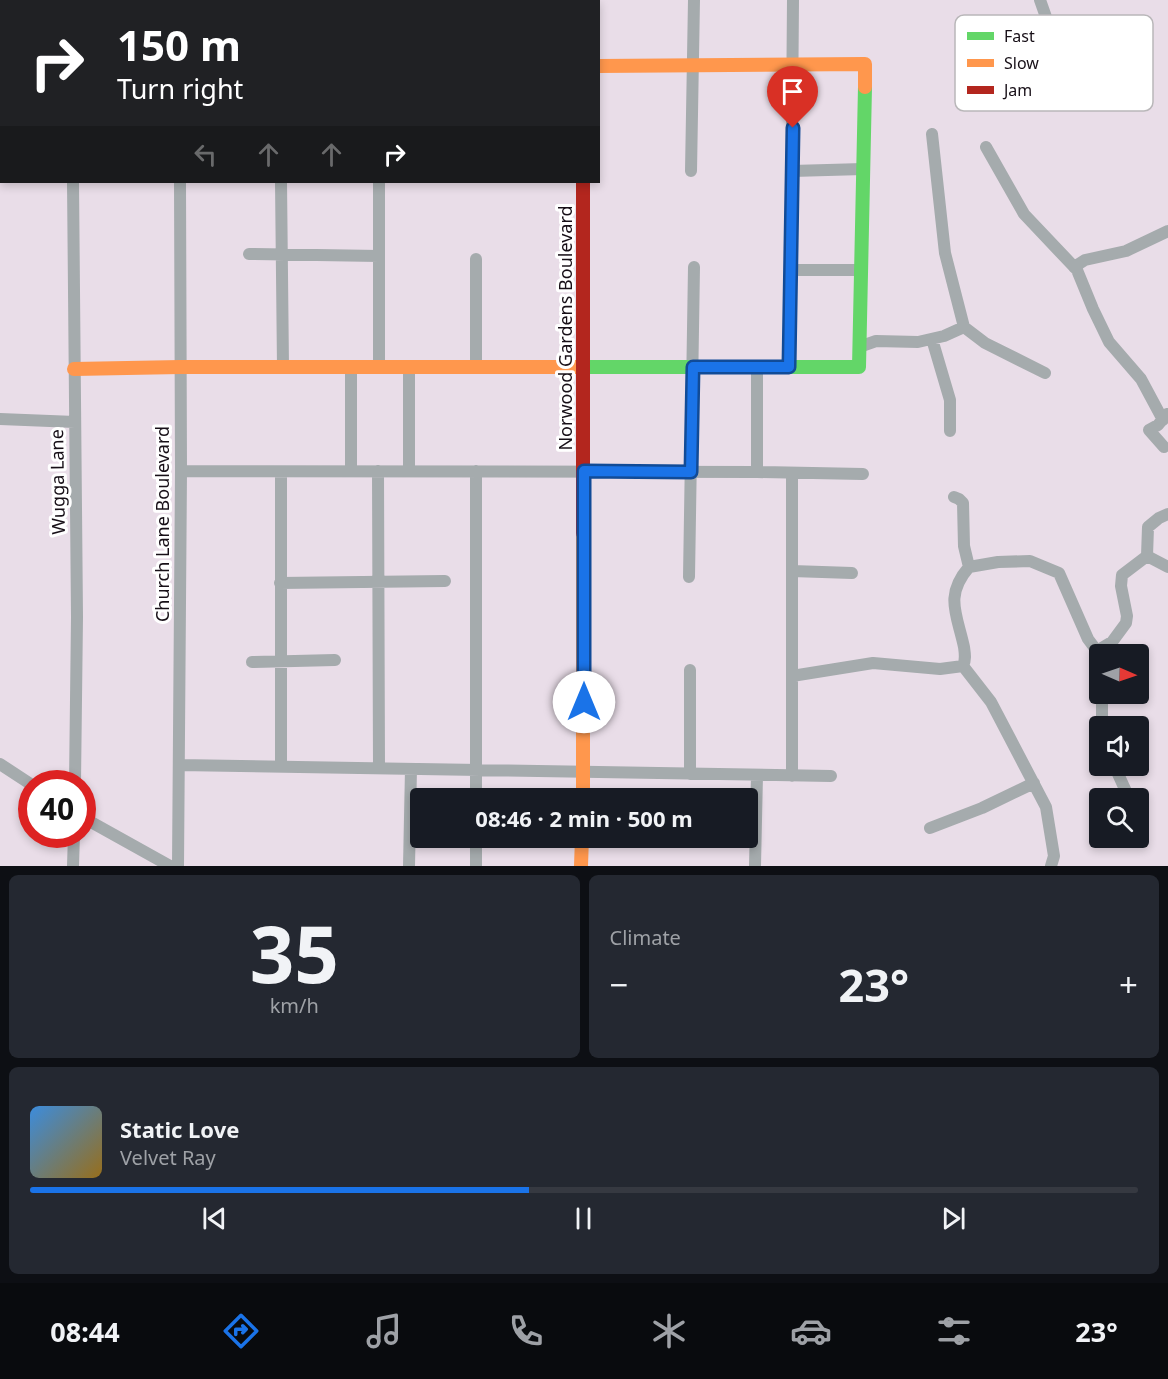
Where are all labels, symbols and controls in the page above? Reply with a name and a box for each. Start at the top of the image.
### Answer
legend [955,15,1153,111]
text: 150 m [117,16,241,73]
icon: right [18,24,96,102]
text: Fast [1004,25,1035,47]
text: Slow [1004,52,1039,74]
pin [767,66,818,128]
text: Turn right [117,70,243,107]
icon: arrive [776,75,809,108]
text: Jam [1002,79,1032,101]
icon: left [189,138,222,171]
icon: ahead [252,138,285,171]
icon: ahead [315,138,348,171]
icon: right [378,138,411,171]
street label: Norwood Gardens Boulevard [553,205,577,451]
street label: Church Lane Boulevard [150,426,174,622]
street label: Wugga Lane [44,429,70,535]
north arrow [1089,644,1149,704]
map controls [1089,644,1149,848]
position arrow [552,670,616,734]
button: sound [1089,716,1149,776]
speed limit sign: 40 [18,770,96,848]
button: search [1089,788,1149,848]
text: 08:46 · 2 min · 500 m [475,803,693,833]
text: 35 [250,900,339,1006]
text: Climate [610,924,681,951]
text: 23° [838,954,909,1015]
text: − [610,962,628,1007]
text: + [1119,962,1138,1007]
text: km/h [270,992,319,1019]
text: Static Love [120,1114,239,1144]
text: Velvet Ray [120,1144,216,1171]
icon: previous [198,1202,231,1235]
icon: pause [567,1202,600,1235]
icon: next [937,1202,970,1235]
icon: directions [220,1310,262,1352]
icon: music [363,1310,405,1352]
icon: phone [505,1310,547,1352]
icon: climate [648,1310,690,1352]
icon: car [790,1310,832,1352]
icon: filters [933,1310,975,1352]
text: 08:44 [50,1313,120,1350]
text: 23° [1075,1313,1118,1350]

